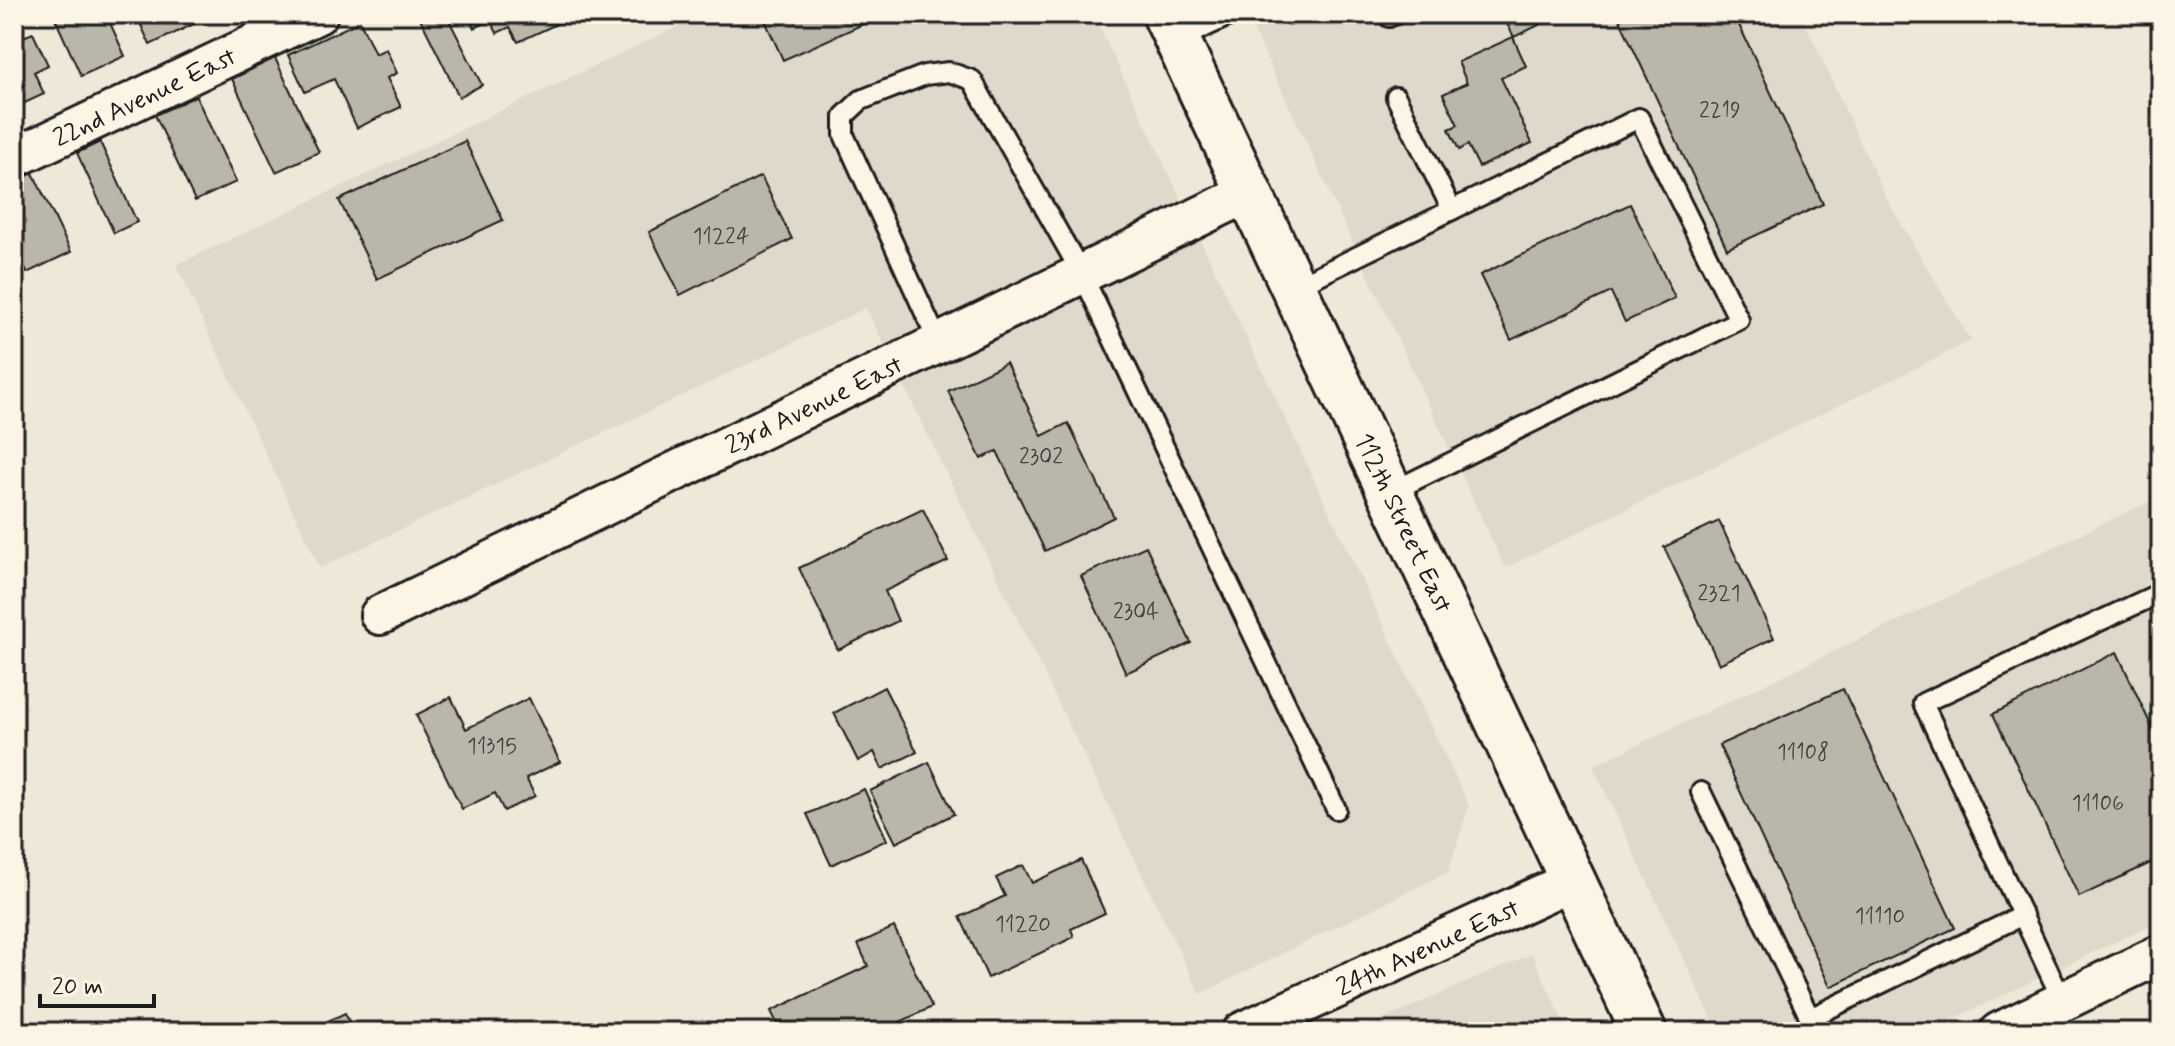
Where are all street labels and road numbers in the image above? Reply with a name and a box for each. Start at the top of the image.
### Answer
street label: 22nd Avenue East [48,40,242,156]
street label: 23rd Avenue East [720,348,909,464]
street label: 112th Street East [1346,428,1459,619]
street label: 24th Avenue East [1331,892,1525,1005]

